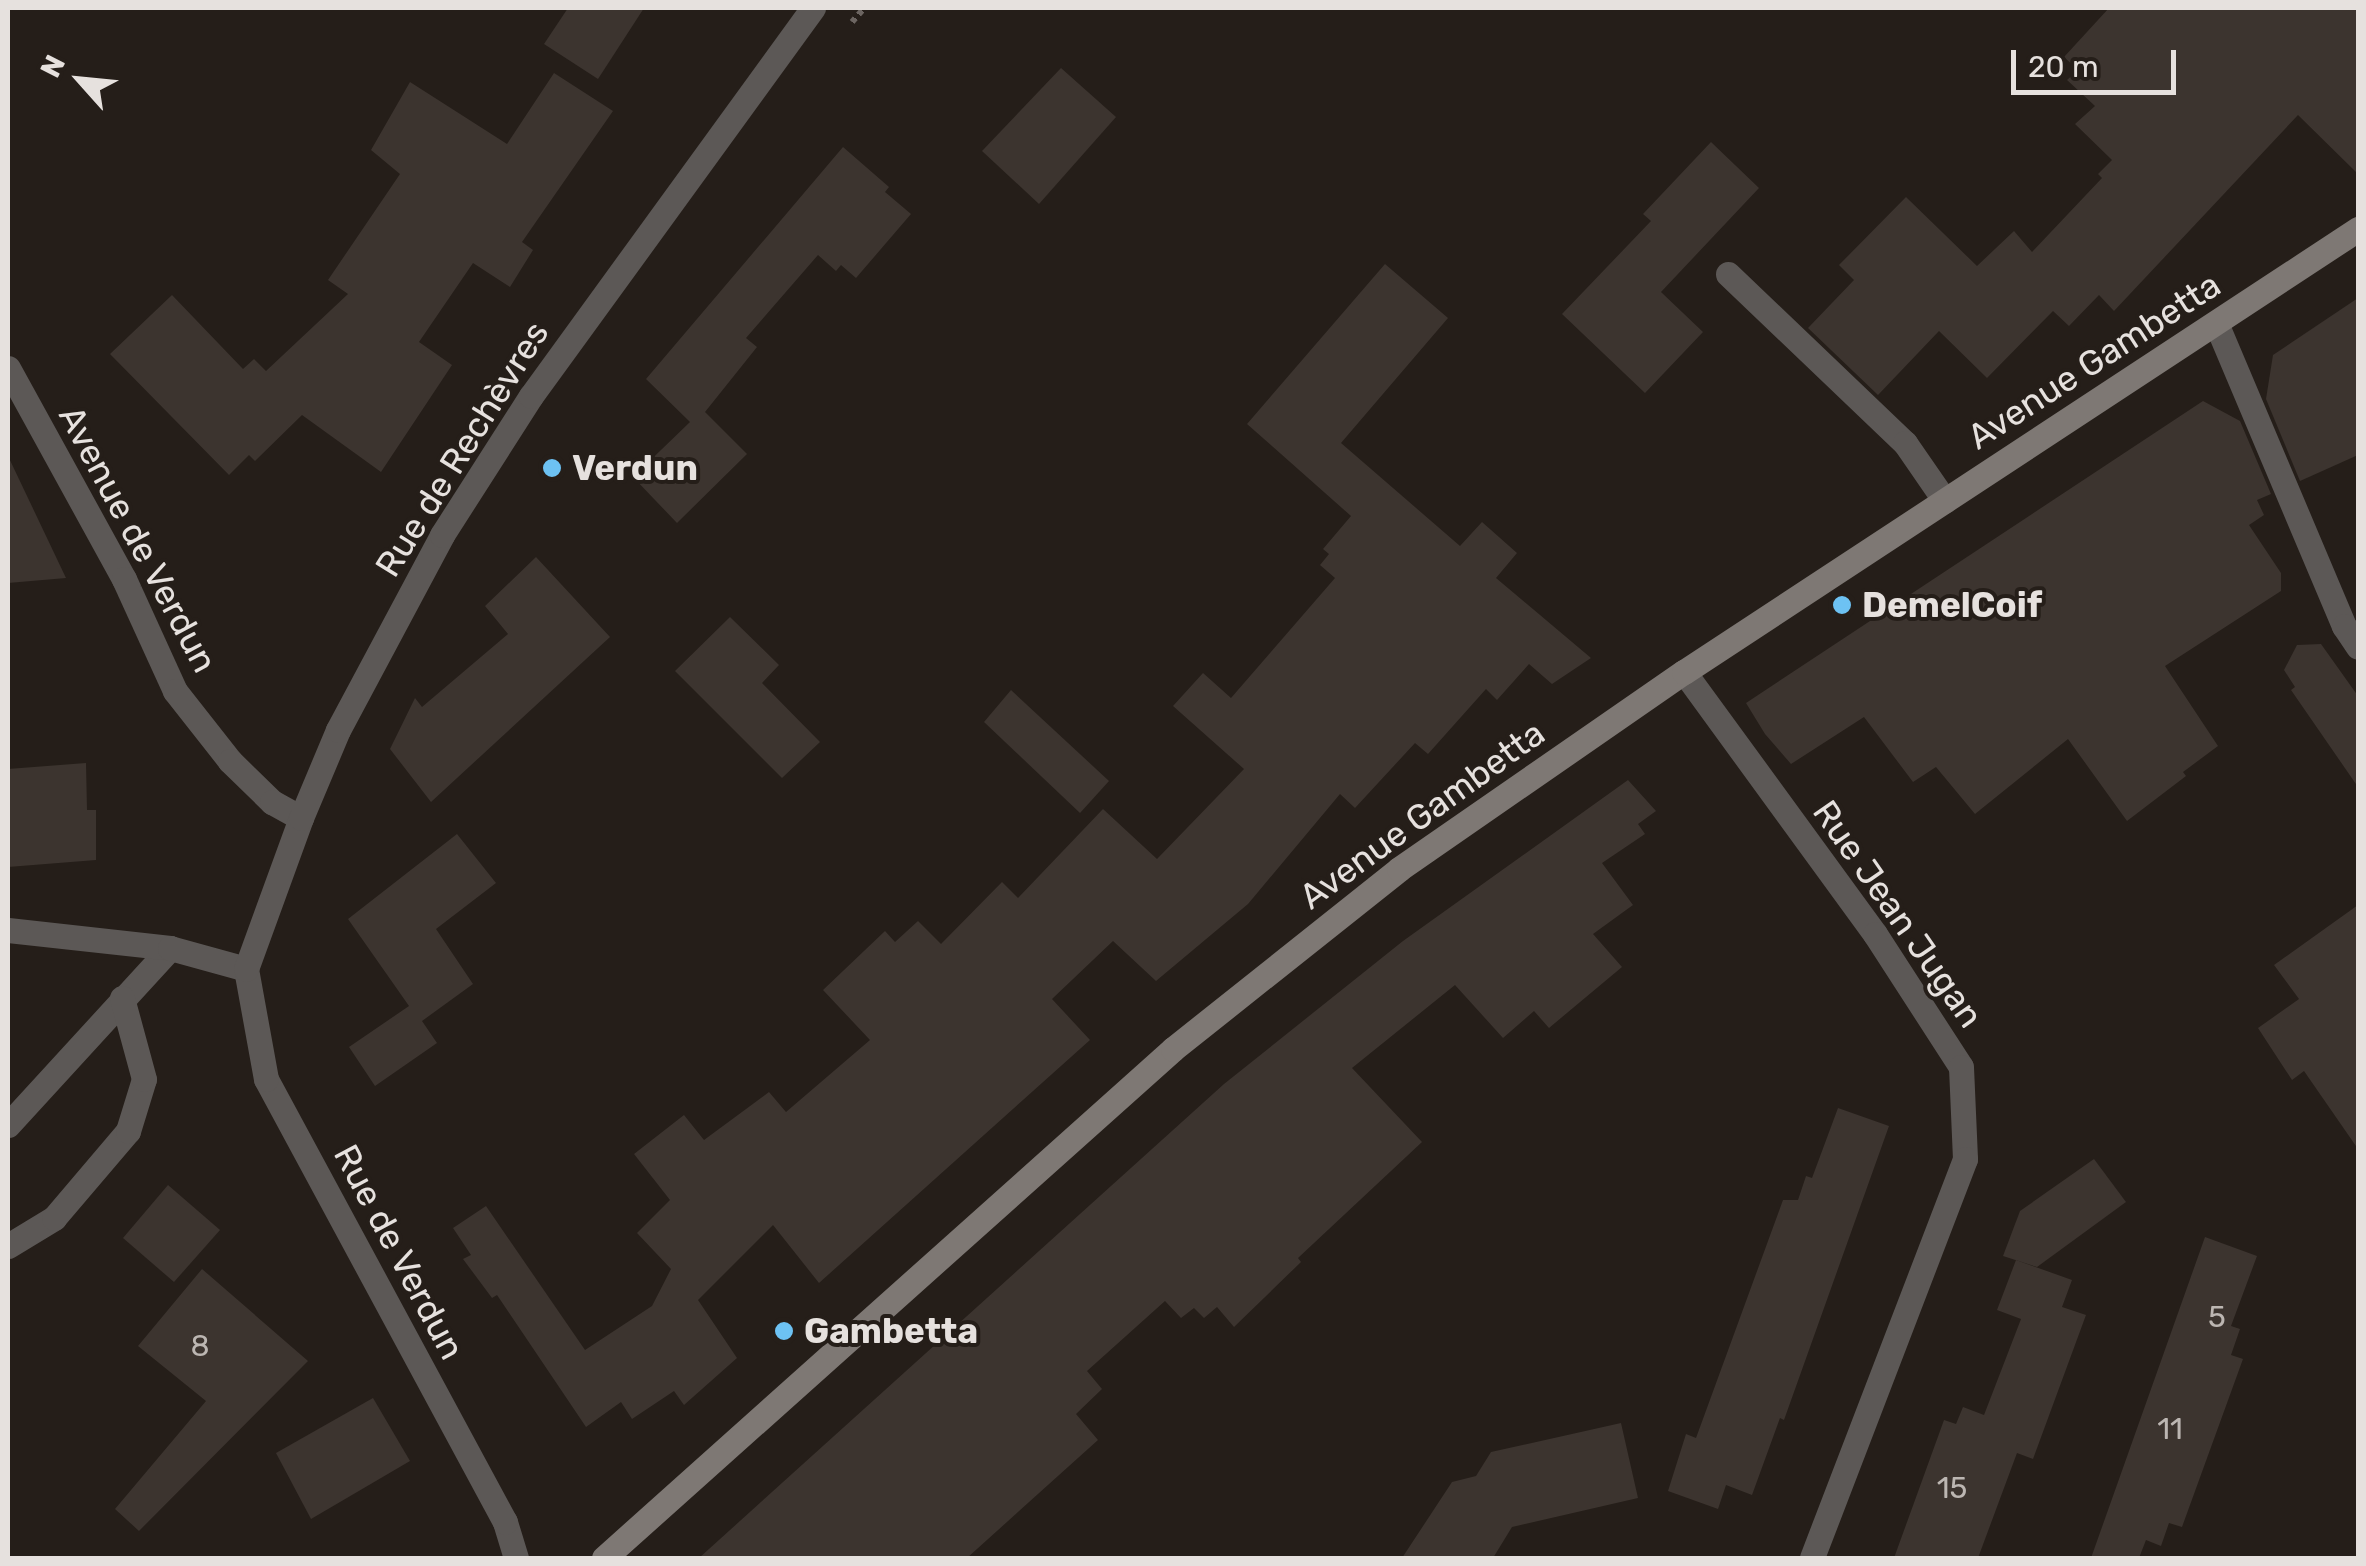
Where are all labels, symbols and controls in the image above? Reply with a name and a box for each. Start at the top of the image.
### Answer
north arrow [30,30,130,130]
scale bar [2016,30,2181,92]
text: 20 m [2028,49,2099,85]
text: N [34,50,72,83]
street label: Avenue Gambetta [1960,264,2228,458]
street label: Rue de Rechèvres [367,314,557,584]
street label: Avenue de Verdun [50,398,226,680]
place label: Verdun [572,447,698,489]
marker: Verdun [541,457,563,479]
place label: DemelCoif [1862,584,2042,626]
marker: DemelCoif [1831,594,1853,616]
street label: Avenue Gambetta [1291,712,1553,918]
street label: Rue Jean Jugan [1804,792,1992,1036]
street label: Rue de Verdun [325,1137,473,1367]
house number: 5 [2208,1299,2226,1335]
place label: Gambetta [804,1310,978,1352]
marker: Gambetta [773,1320,795,1342]
house number: 8 [190,1328,210,1364]
house number: 11 [2157,1411,2183,1447]
house number: 15 [1937,1470,1967,1506]

